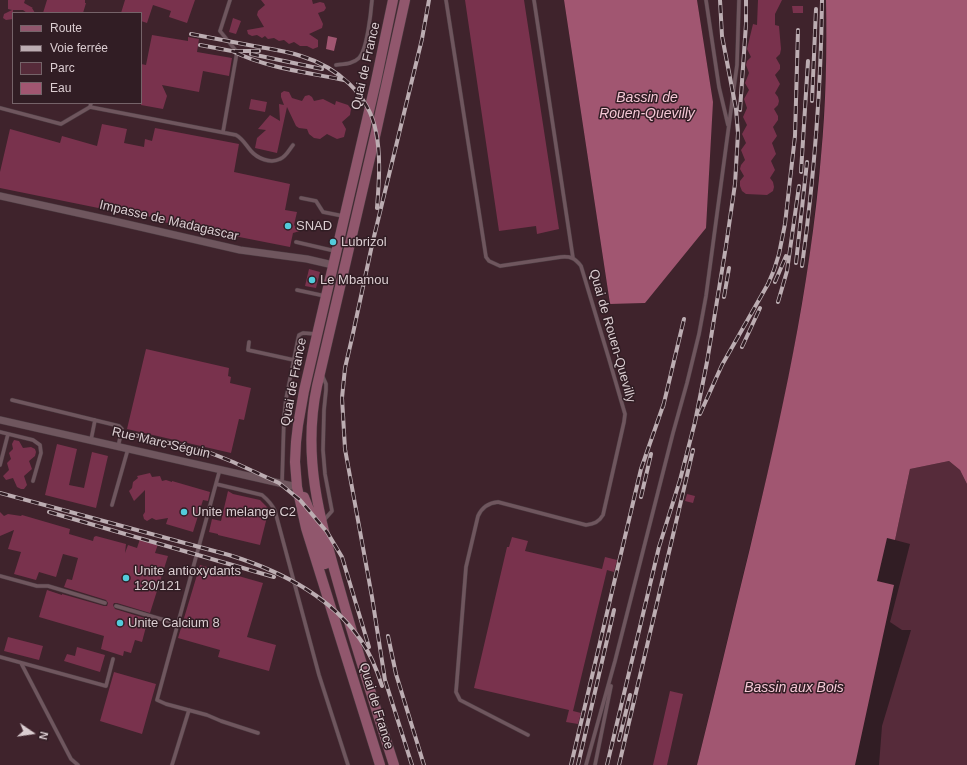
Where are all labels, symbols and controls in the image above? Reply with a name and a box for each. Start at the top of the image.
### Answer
legend [12,12,142,104]
text: Route [50,21,82,35]
street label: Quai de France [348,21,384,111]
text: Voie ferrée [50,41,108,55]
text: Parc [50,61,75,75]
text: Eau [50,81,71,95]
water label: Bassin de Rouen-Quevilly [599,90,695,122]
street label: Impasse de Madagascar [98,197,240,245]
place label: SNAD [296,218,332,234]
marker: SNAD [283,221,293,231]
place label: Lubrizol [341,234,387,250]
marker: Lubrizol [328,237,338,247]
street label: Quai de Rouen-Quevilly [585,268,639,404]
place label: Le Mbamou [320,272,389,288]
marker: Le Mbamou [307,275,317,285]
street label: Quai de France [278,337,310,427]
street label: Rue Marc Séguin [110,424,212,462]
place label: Unite melange C2 [192,504,296,520]
marker: Unite melange C2 [179,507,189,517]
place label: Unite antioxydants 120/121 [134,563,241,594]
marker: Unite antioxydants 120/121 [121,573,131,583]
place label: Unite Calcium 8 [128,615,220,631]
marker: Unite Calcium 8 [115,618,125,628]
street label: Quai de France [355,661,397,751]
water label: Bassin aux Bois [744,680,844,696]
north arrow [12,713,52,753]
text: N [37,730,50,741]

